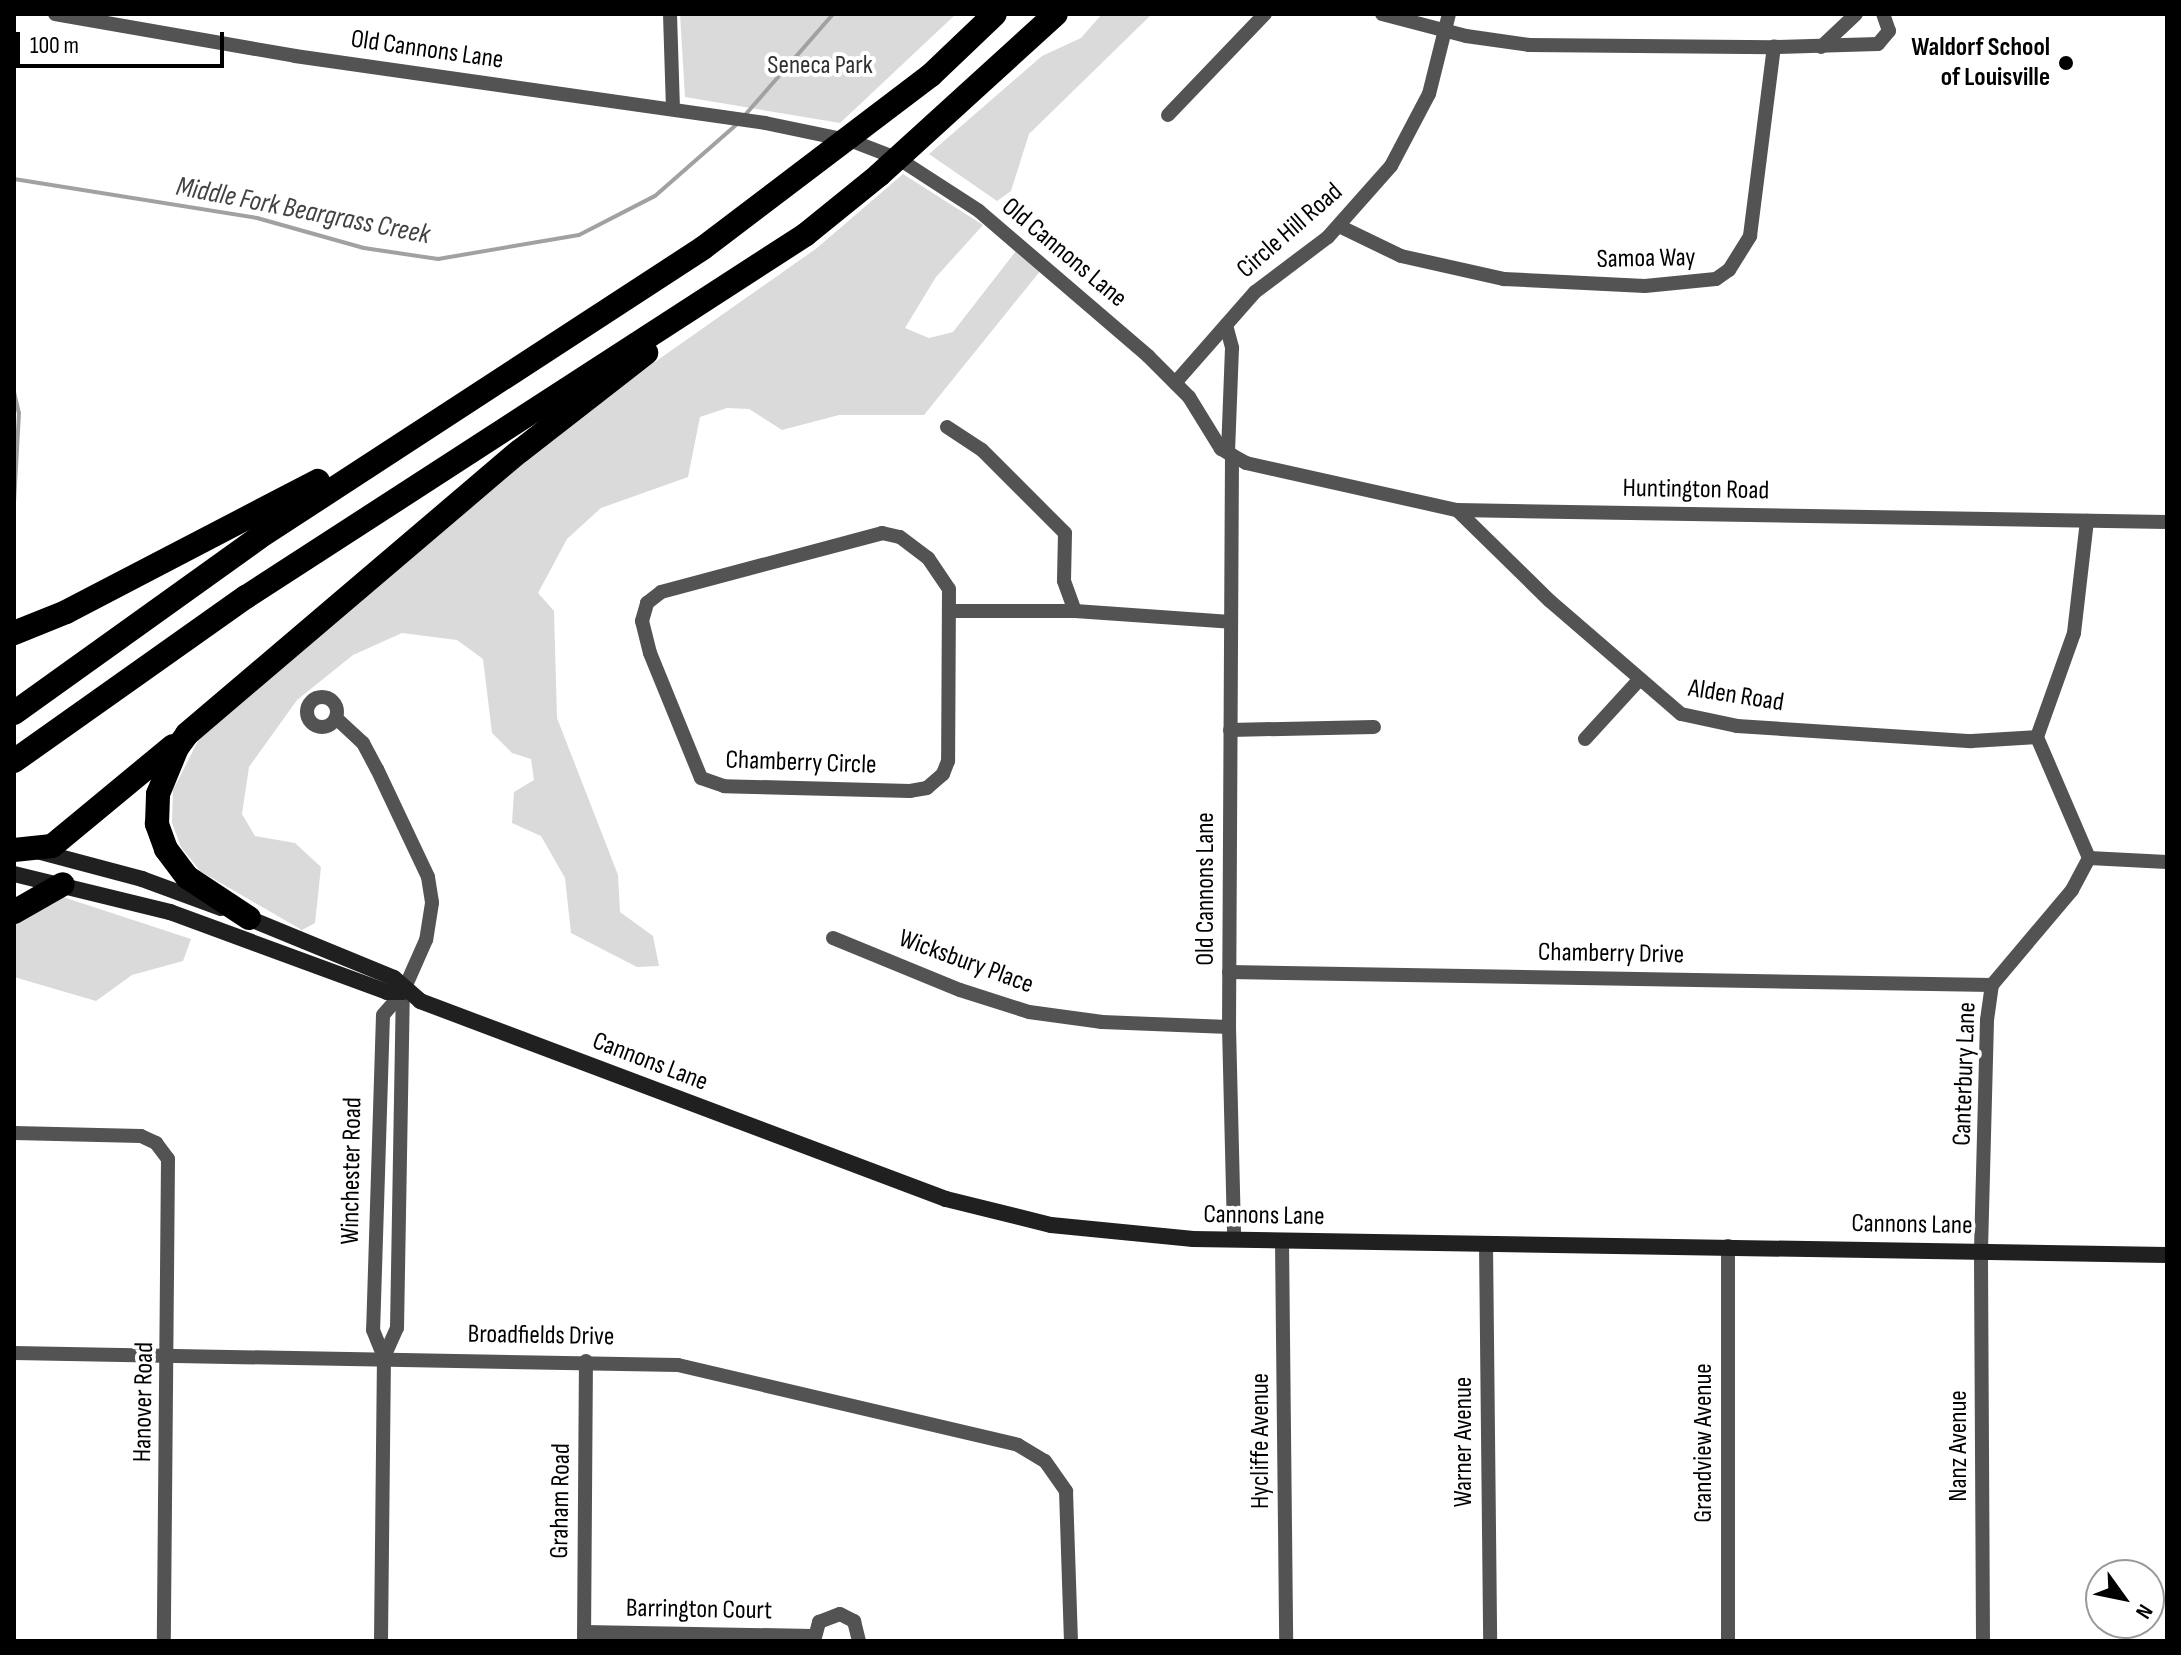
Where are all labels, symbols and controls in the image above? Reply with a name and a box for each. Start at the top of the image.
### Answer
scale bar [20,16,228,66]
street label: Old Cannons Lane [349,24,505,76]
text: 100 m [30,31,79,60]
place label: Waldorf School of Louisville [1911,32,2050,94]
park label: Seneca Park [767,50,873,82]
marker: Waldorf School of Louisville [2057,54,2075,72]
water label: Middle Fork Beargrass Creek [173,170,433,252]
street label: Circle Hill Road [1231,177,1349,285]
street label: Old Cannons Lane [995,192,1133,314]
street label: Samoa Way [1596,243,1696,275]
street label: Huntington Road [1622,473,1770,507]
street label: Alden Road [1686,673,1786,719]
street label: Chamberry Circle [725,745,877,781]
street label: Old Cannons Lane [1190,812,1222,966]
street label: Wicksbury Place [894,923,1038,1001]
street label: Chamberry Drive [1538,937,1684,971]
street label: Canterbury Lane [1947,1002,1983,1146]
street label: Cannons Lane [588,1026,712,1098]
street label: Winchester Road [335,1097,369,1245]
street label: Cannons Lane [1203,1199,1325,1233]
street label: Cannons Lane [1851,1208,1973,1242]
street label: Broadfields Drive [467,1319,615,1353]
street label: Hanover Road [127,1342,161,1462]
street label: Grandview Avenue [1688,1363,1720,1523]
street label: Hycliffe Avenue [1245,1373,1277,1509]
street label: Warner Avenue [1448,1377,1480,1507]
street label: Nanz Avenue [1943,1390,1975,1502]
street label: Graham Road [544,1443,578,1559]
north arrow [2085,1559,2165,1639]
street label: Barrington Court [626,1593,772,1627]
text: N [2129,1599,2158,1624]

